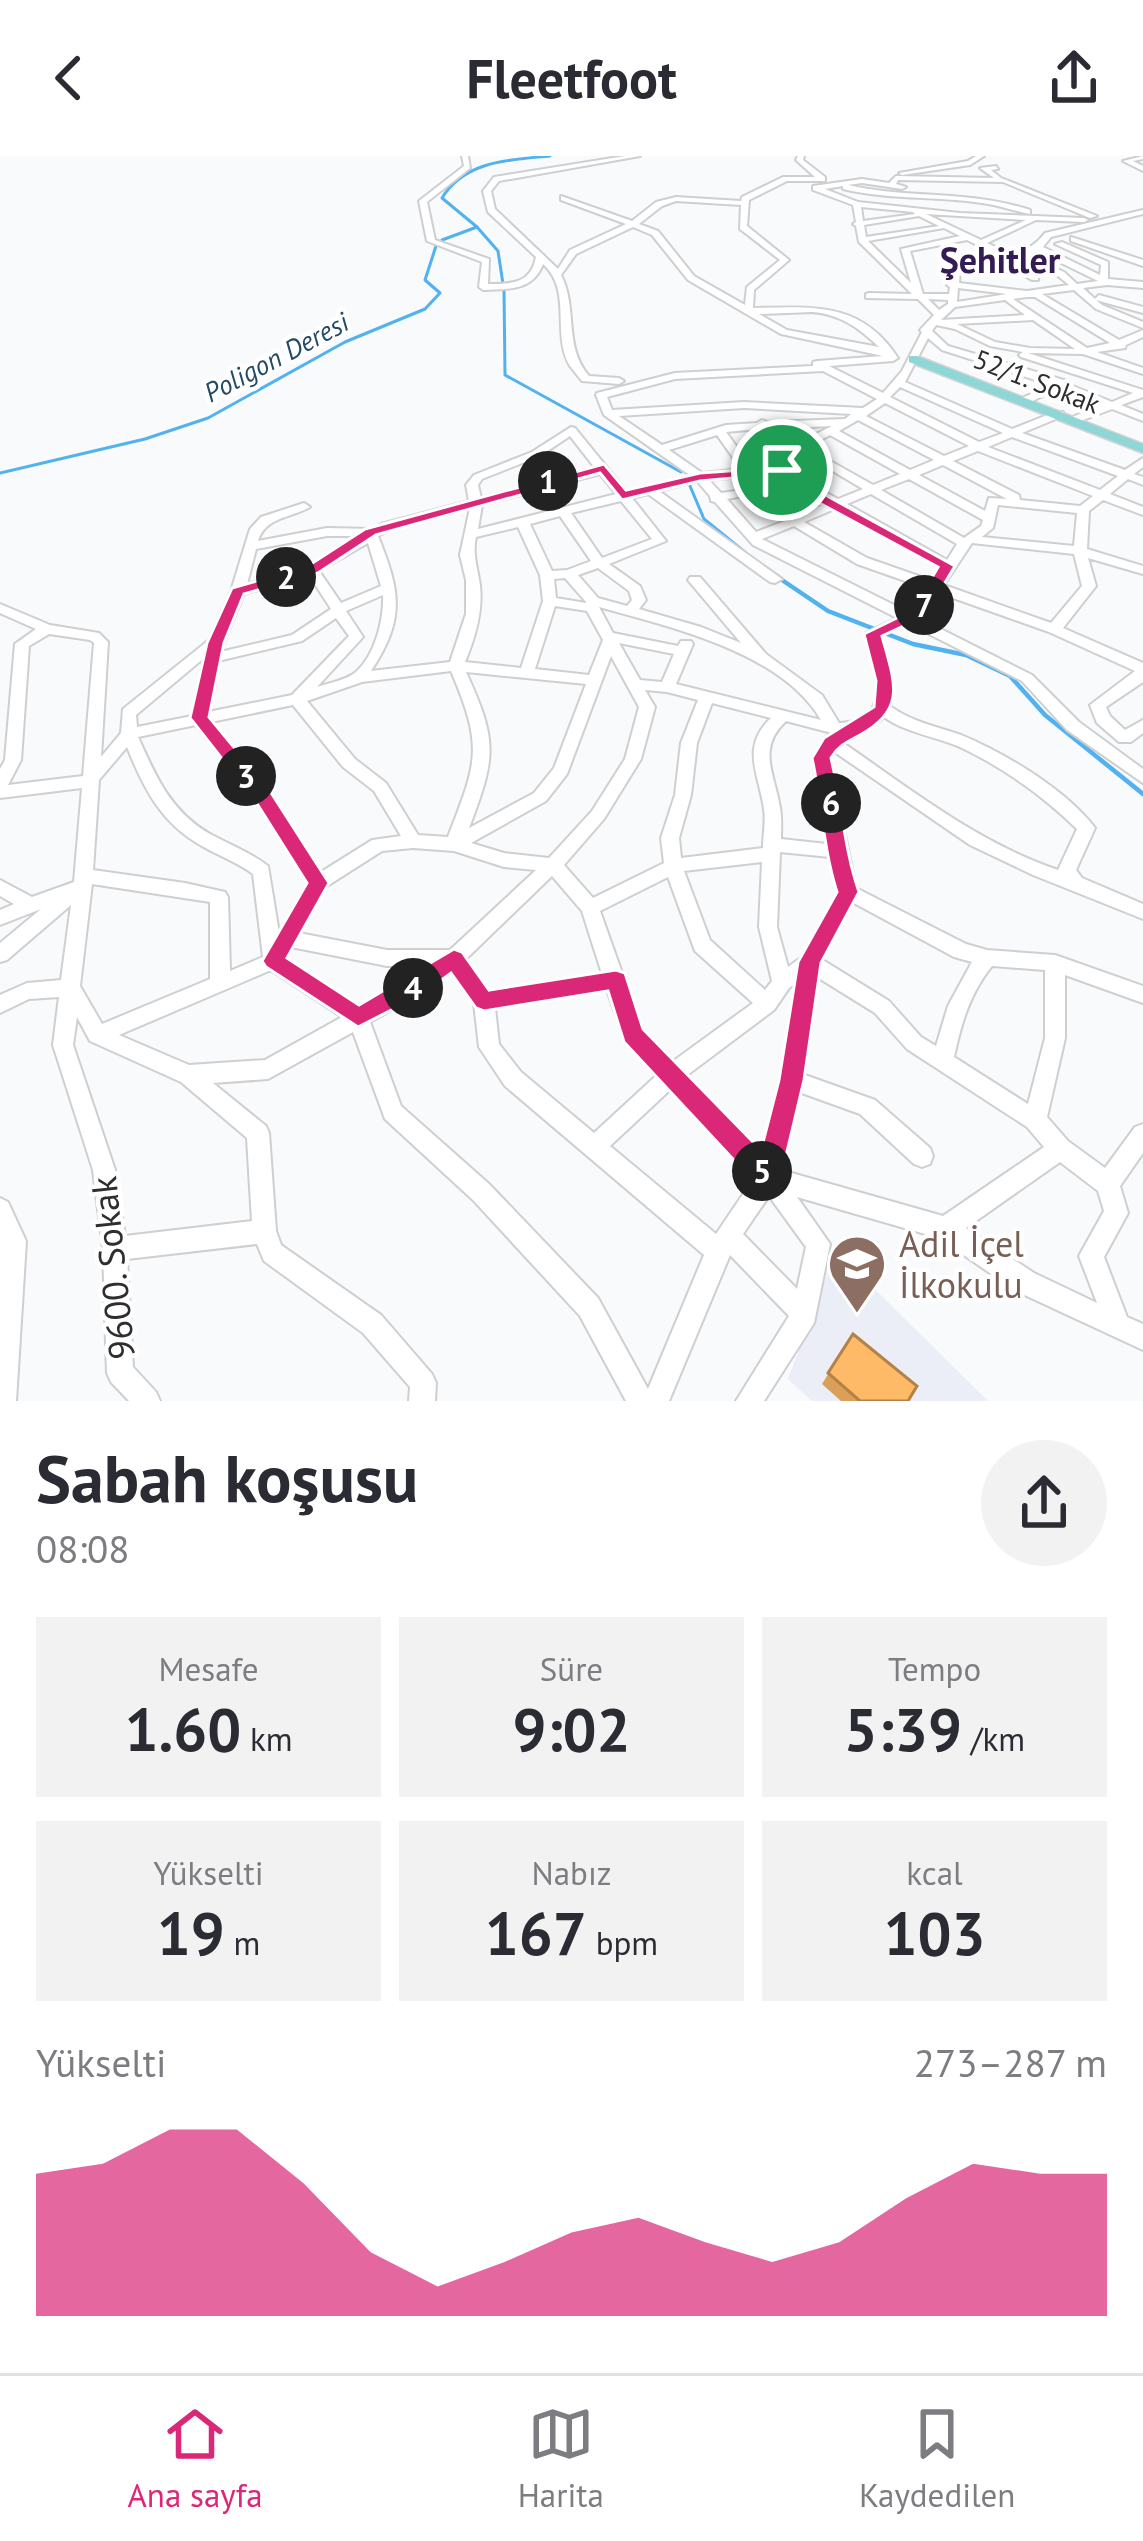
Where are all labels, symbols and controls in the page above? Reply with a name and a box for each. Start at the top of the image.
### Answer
text: Fleetfoot [466,43,677,113]
icon: back [36,45,102,111]
icon: share [1041,45,1107,111]
district label: Şehitler [940,236,1061,283]
water label: Poligon Deresi [198,304,355,409]
street label: 52/1. Sokak [969,341,1105,421]
pin [731,419,833,521]
icon: arrive [749,437,815,503]
pin: 1 [518,451,578,511]
text: 1 [539,459,557,502]
pin: 2 [256,547,316,607]
text: 2 [277,555,295,598]
pin: 7 [894,575,954,635]
text: 7 [915,583,933,626]
pin: 3 [216,746,276,806]
text: 3 [237,754,255,797]
pin: 6 [801,773,861,833]
text: 6 [822,781,840,824]
pin: 4 [383,958,443,1018]
text: 4 [404,966,422,1009]
pin: 5 [732,1141,792,1201]
text: 5 [753,1149,771,1192]
street label: 9600. Sokak [79,1174,145,1362]
place label: Adil İçel İlkokulu [899,1220,1024,1308]
school or university icon: Adil İçel İlkokulu [826,1233,888,1315]
text: Sabah koşusu [36,1435,418,1520]
button: share [981,1440,1107,1566]
text: 08:08 [36,1523,130,1574]
text: Mesafe [158,1647,259,1690]
text: Süre [540,1647,603,1690]
text: Tempo [888,1647,981,1690]
text: 1.60 [124,1690,241,1768]
text: 9:02 [512,1690,631,1768]
text: 5:39 [844,1690,962,1768]
text: km [241,1717,293,1760]
text: /km [962,1717,1025,1760]
text: Yükselti [153,1851,264,1894]
text: Nabız [532,1851,612,1894]
text: kcal [906,1851,963,1894]
text: 19 [157,1894,225,1972]
text: 167 [485,1894,587,1972]
text: 103 [883,1894,986,1972]
text: m [225,1921,260,1964]
text: bpm [587,1921,658,1964]
text: Yükselti [36,2037,166,2088]
text: 273–287 m [914,2037,1107,2088]
tab: Ana sayfa [128,2401,263,2516]
tab: Harita [518,2401,604,2516]
tab: Kaydedilen [859,2401,1015,2516]

